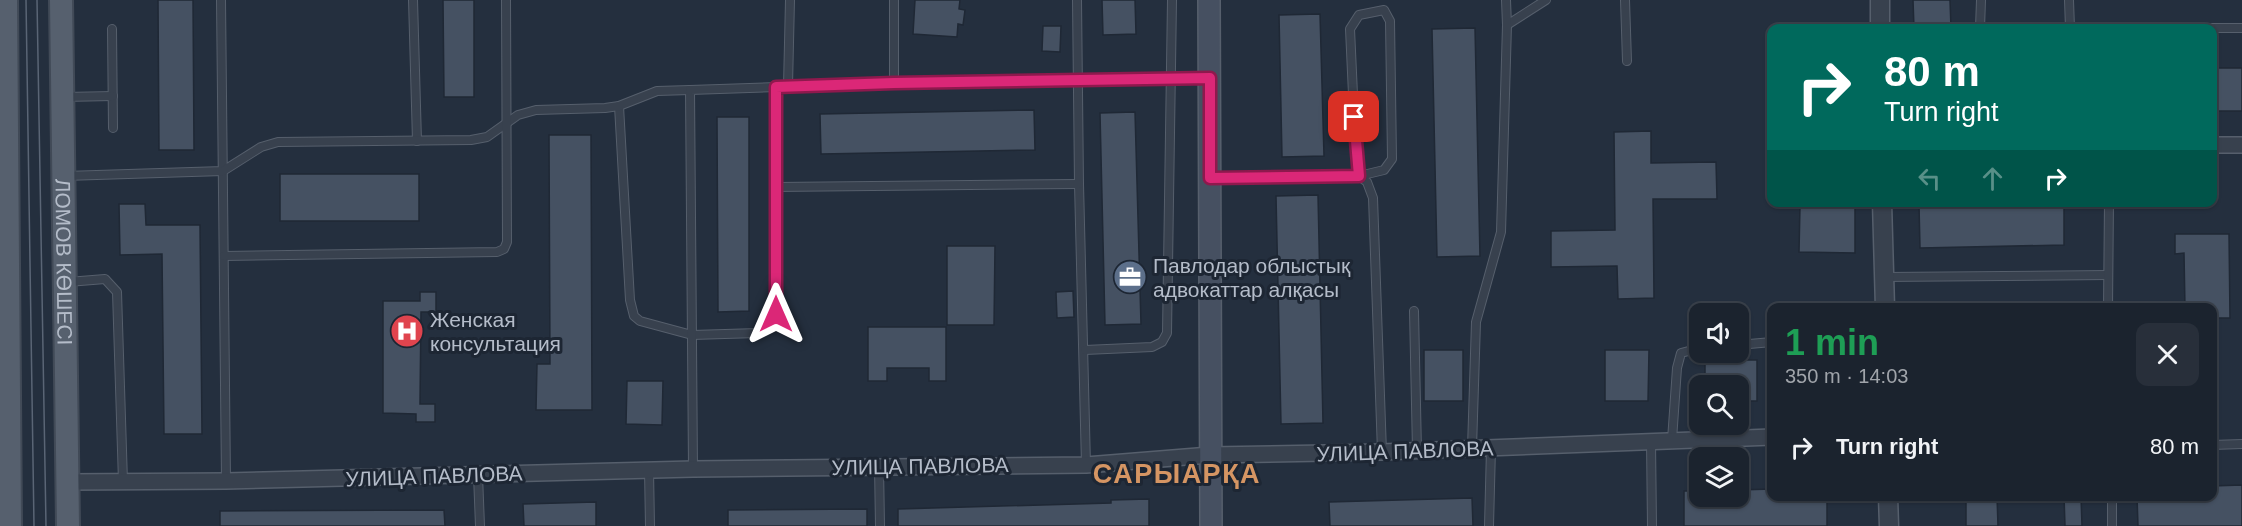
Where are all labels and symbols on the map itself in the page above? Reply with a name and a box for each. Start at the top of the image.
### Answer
pin [1328,91,1379,142]
street label: ЛОМОВ КӨШЕСІ [52,178,77,345]
place label: Павлодар облыстық адвокаттар алқасы [1153,254,1351,301]
office icon: Павлодар облыстық адвокаттар алқасы [1112,259,1148,295]
position arrow [744,282,808,346]
place label: Женская консультация [430,308,561,355]
hospital icon: Женская консультация [389,313,425,349]
street label: УЛИЦА ПАВЛОВА [1316,436,1494,466]
street label: УЛИЦА ПАВЛОВА [831,453,1009,479]
district label: САРЫАРҚА [1093,459,1261,489]
street label: УЛИЦА ПАВЛОВА [345,461,523,491]

